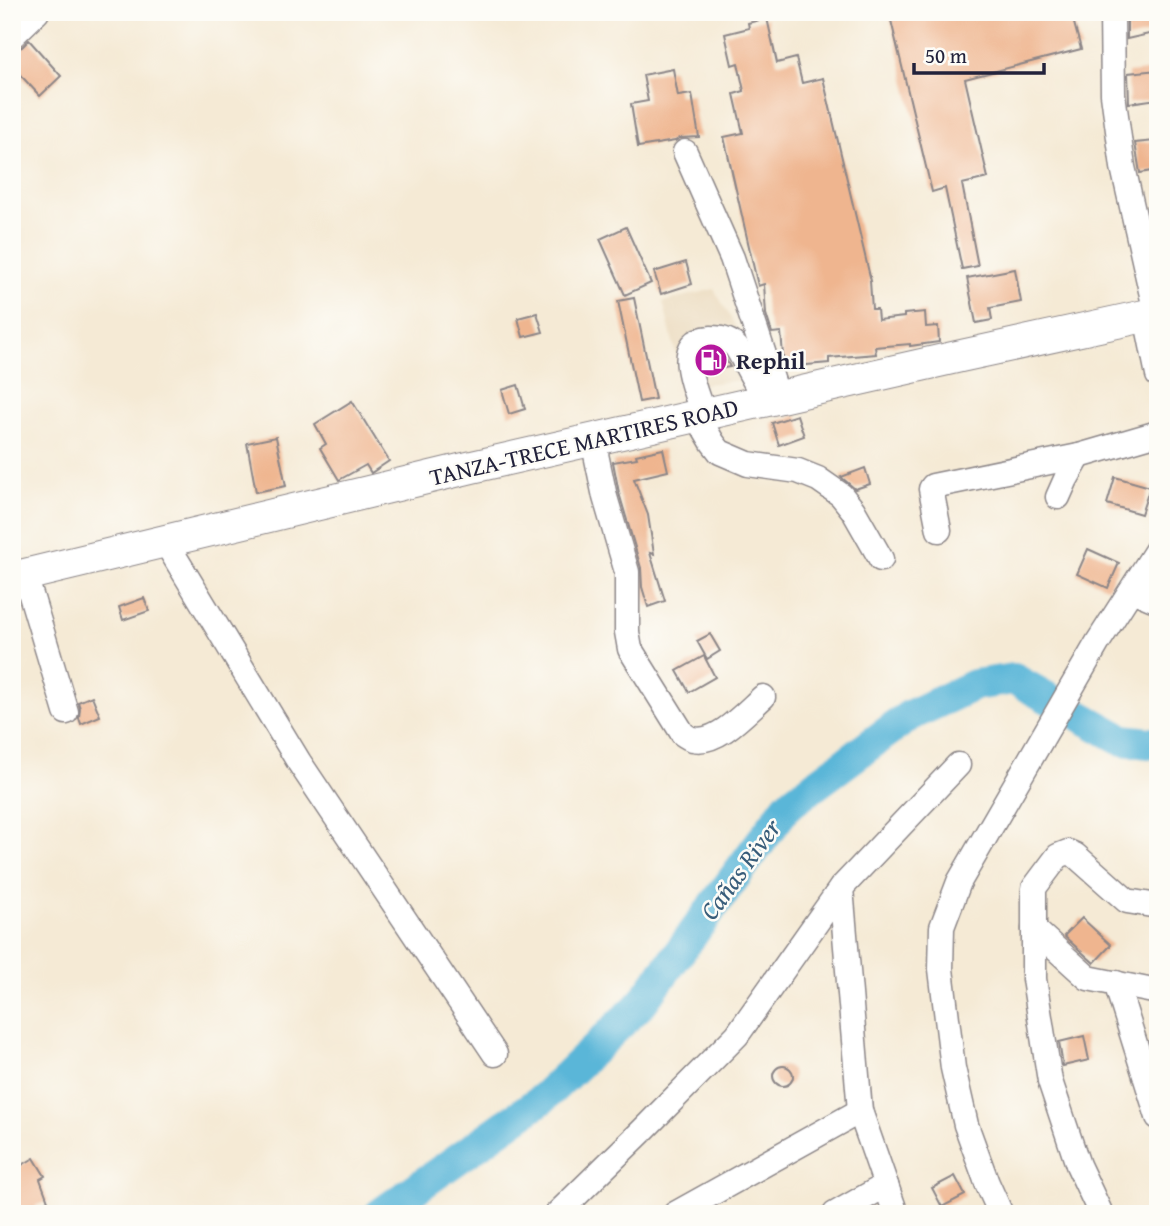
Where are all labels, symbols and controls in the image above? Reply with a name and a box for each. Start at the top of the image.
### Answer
scale bar [914,32,1044,76]
text: 50 m [925,40,967,71]
fuel station icon: Rephil [692,341,730,379]
place label: Rephil [736,343,806,378]
street label: TANZA-TRECE MARTIRES ROAD [426,389,742,495]
water label: Cañas River [690,809,791,928]

